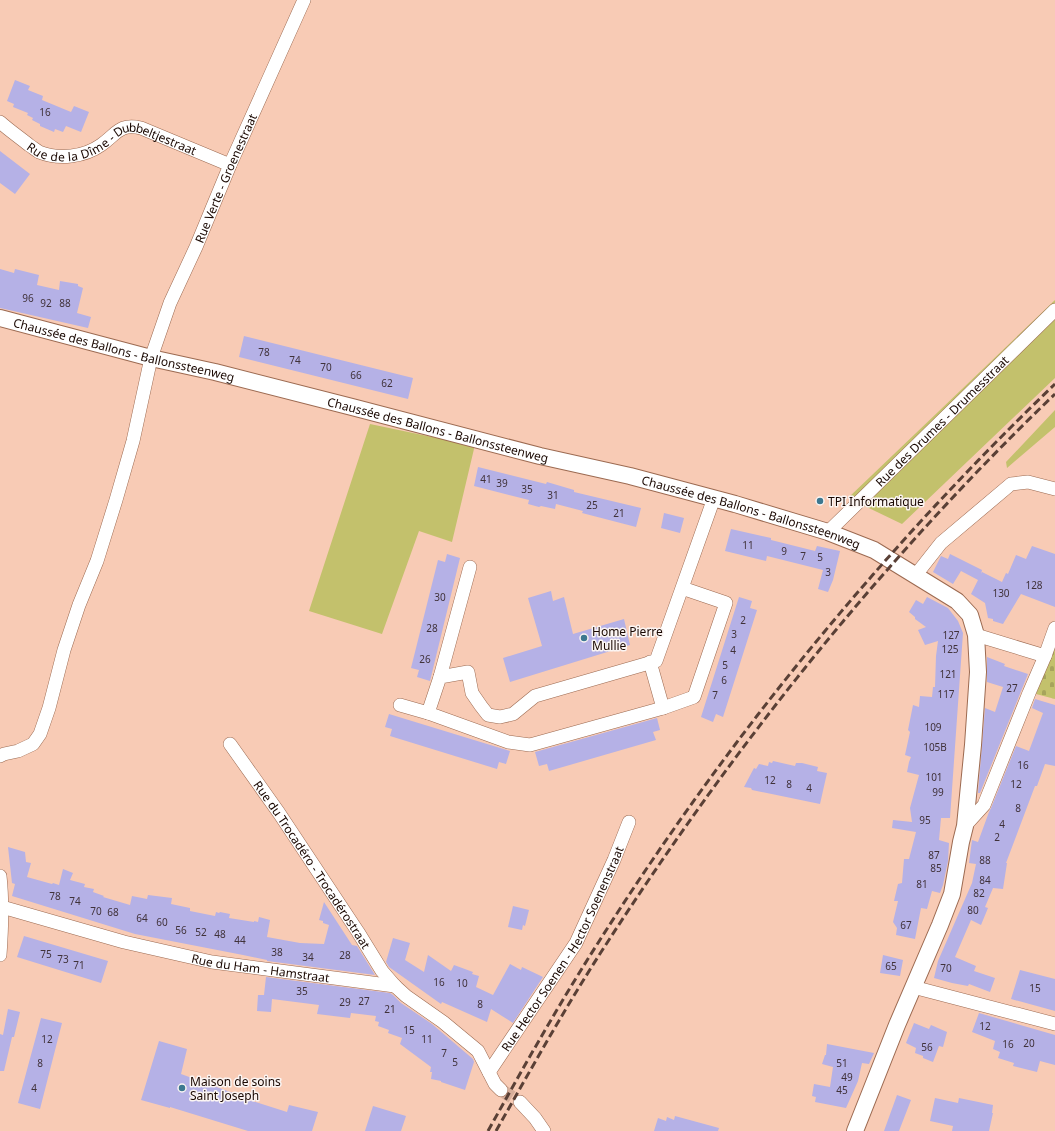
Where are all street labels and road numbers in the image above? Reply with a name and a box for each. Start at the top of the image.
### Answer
street label: Rue Verte - Groenestraat [190,110,261,245]
street label: Rue de la Dîme - Dubbeltjestraat [24,118,200,165]
street label: Chaussée des Ballons - Ballonssteenweg [12,313,237,385]
street label: Rue des Drumes - Drumesstraat [871,351,1013,490]
street label: Chaussée des Ballons - Ballonssteenweg [326,393,550,466]
street label: Chaussée des Ballons - Ballonssteenweg [640,471,863,552]
street label: Rue du Trocadéro - Trocadérostraat [250,777,375,952]
street label: Rue Hector Soenen - Hector Soenenstraat [497,843,627,1055]
street label: Rue du Ham - Hamstraat [190,949,331,986]

